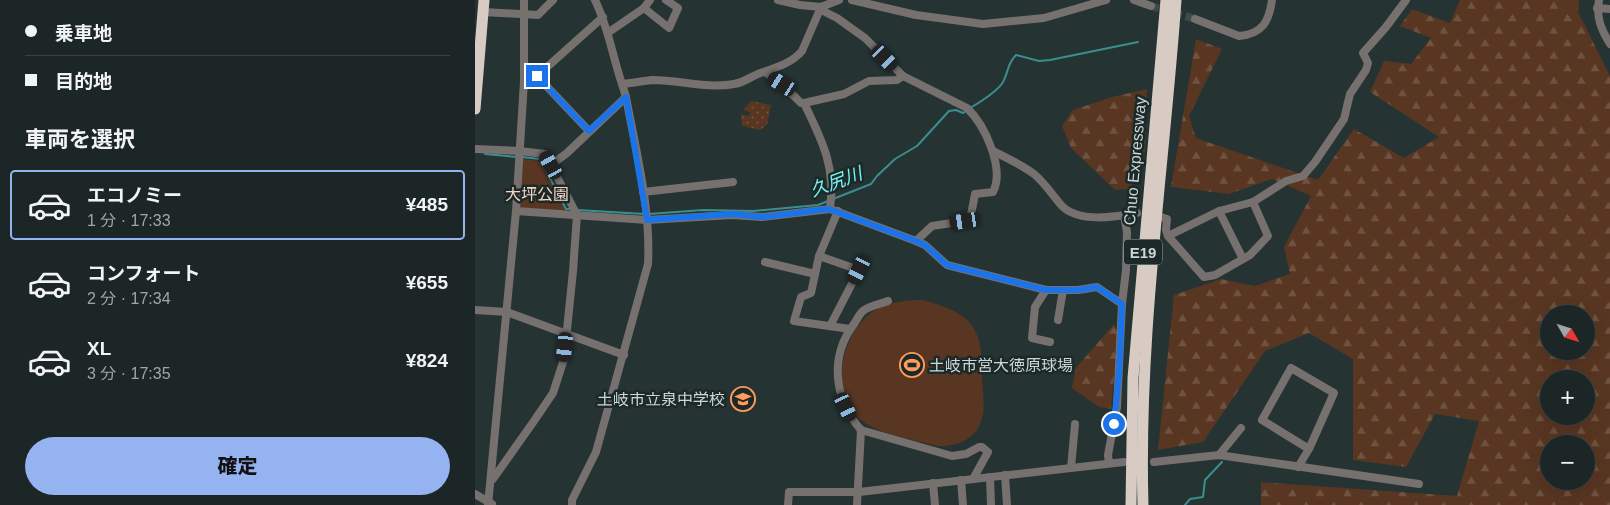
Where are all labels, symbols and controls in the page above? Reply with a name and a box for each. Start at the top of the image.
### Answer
text: 乗車地 [55,23,112,44]
car [869,42,900,74]
route end [526,65,548,87]
car [765,70,798,98]
text: 目的地 [55,71,112,92]
street label: Chuo Expressway [1121,96,1149,226]
text: 車両を選択 [25,127,135,152]
car [537,148,564,182]
water label: 久尻川 [807,163,867,201]
icon: car [27,183,72,228]
text: エコノミー [87,185,182,206]
park label: 大坪公園 [505,186,569,203]
text: ¥485 [406,194,448,215]
car [949,211,980,231]
text: 1 分 · 17:33 [87,212,171,229]
road number: E19 [1124,240,1162,264]
car [845,253,872,287]
icon: car [27,261,72,306]
text: コンフォート [87,263,200,284]
text: ¥655 [406,272,448,293]
text: 2 分 · 17:34 [87,290,171,307]
north arrow [1540,305,1595,360]
map controls [1540,305,1595,490]
car [555,331,574,363]
text: XL [87,338,111,359]
icon: car [27,339,72,384]
text: ¥824 [406,350,448,371]
sports icon: 土岐市営大徳原球場 [899,352,925,378]
place label: 土岐市営大徳原球場 [929,357,1073,374]
text: 3 分 · 17:35 [87,365,171,382]
button: + [1540,370,1595,425]
school or university icon: 土岐市立泉中学校 [730,386,756,412]
car [832,390,859,424]
place label: 土岐市立泉中学校 [597,391,725,408]
route start [1103,413,1125,435]
button: − [1540,435,1595,490]
button: 確定 [25,437,450,495]

